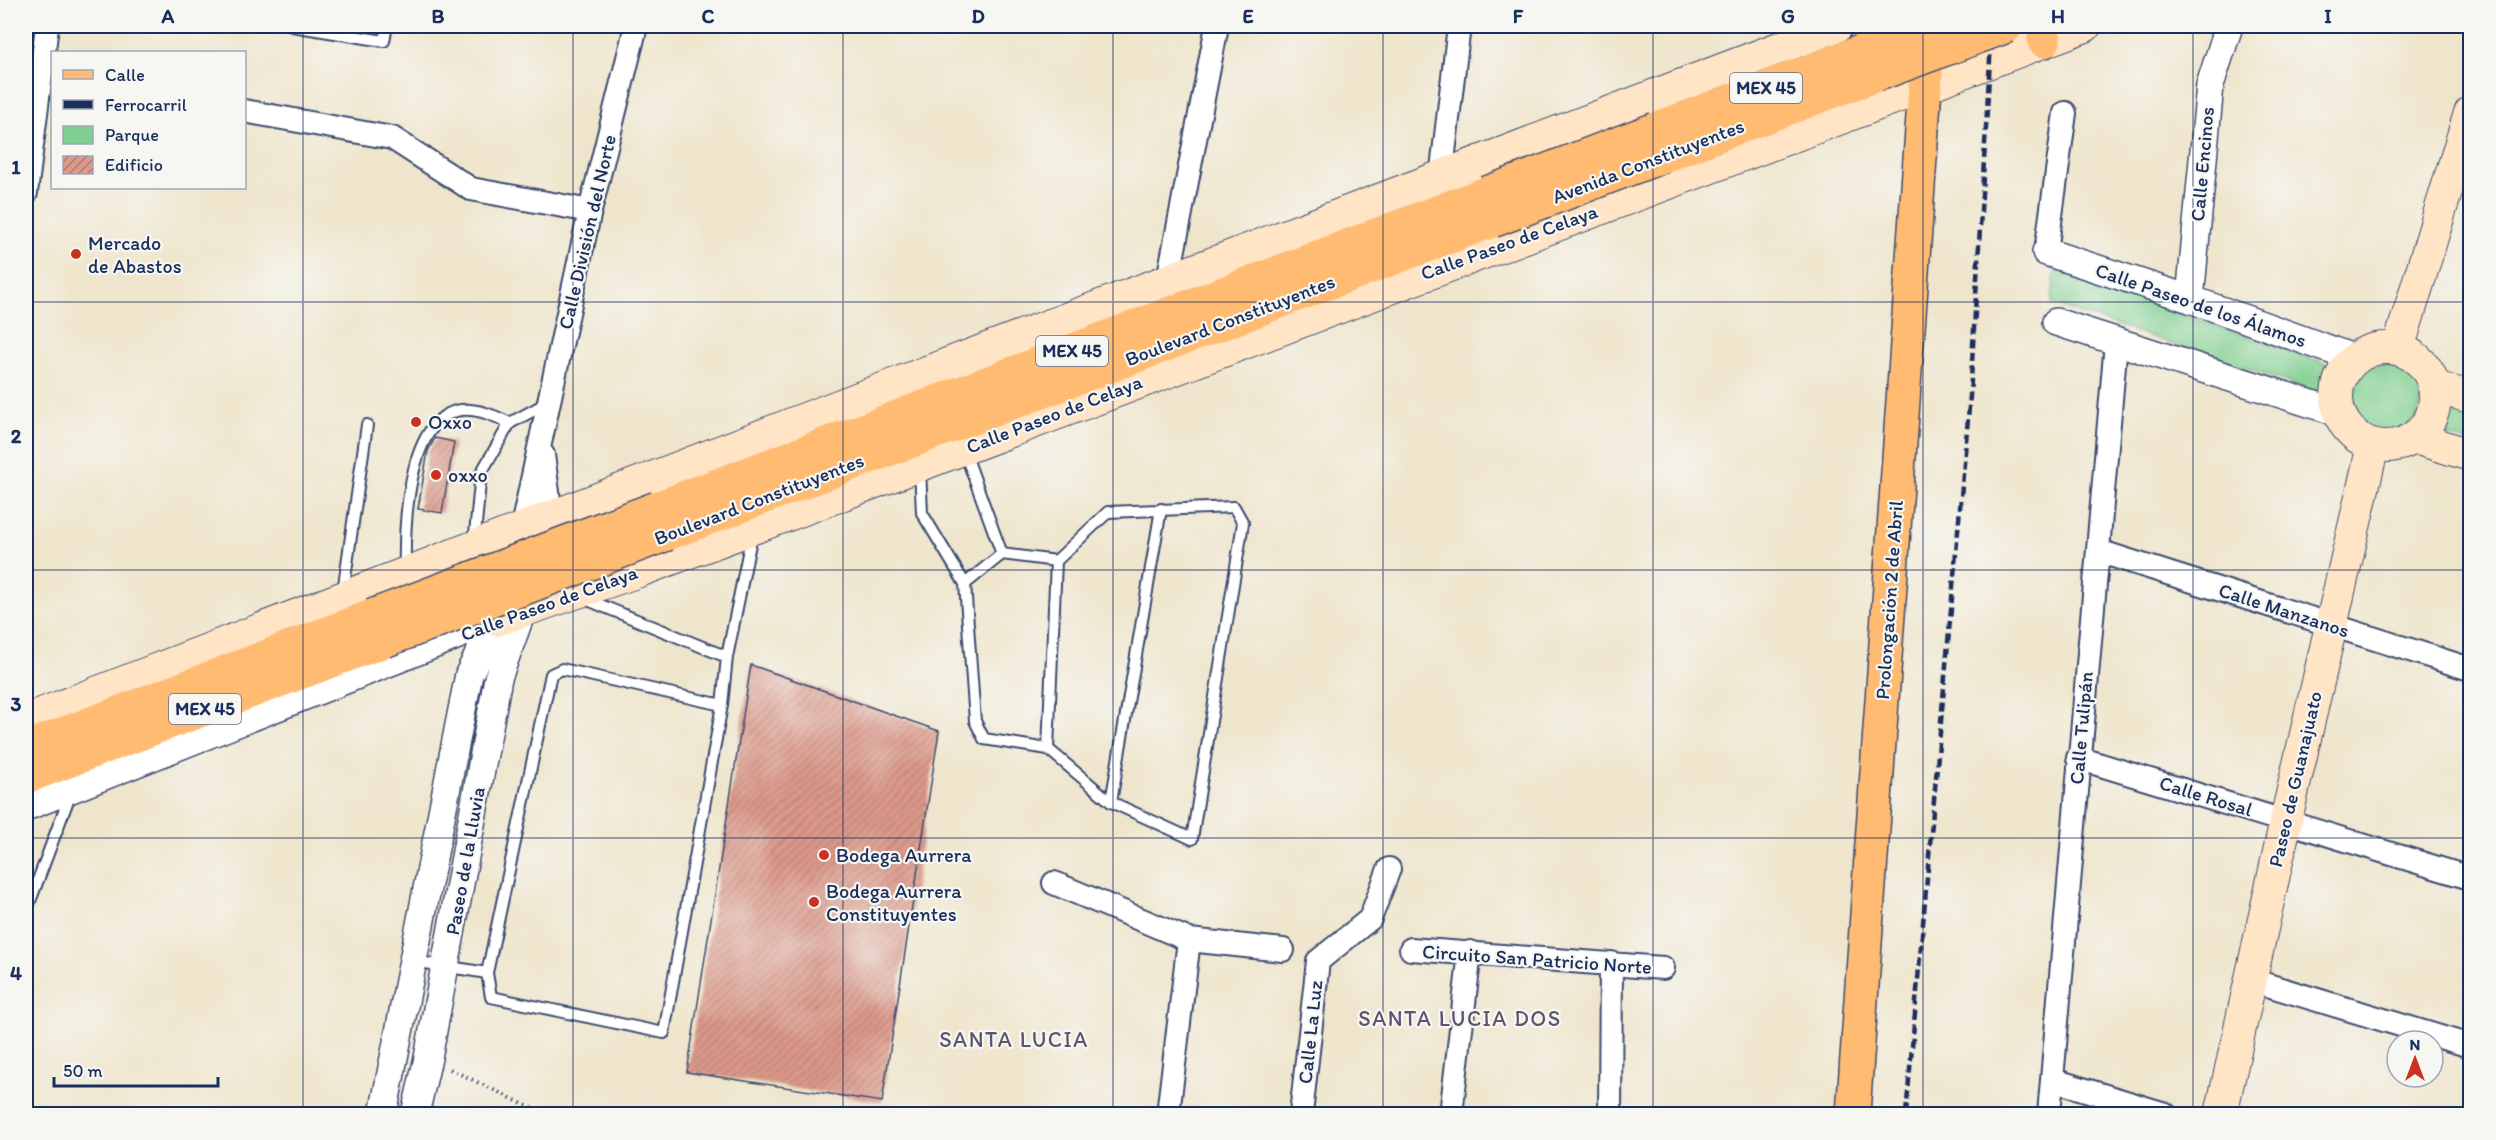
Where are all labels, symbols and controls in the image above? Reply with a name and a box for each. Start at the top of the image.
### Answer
text: A [161,4,175,28]
text: B [432,4,445,28]
text: C [702,4,715,28]
text: D [971,4,985,28]
text: E [1242,4,1254,28]
text: F [1513,4,1524,28]
text: G [1781,4,1795,28]
text: H [2051,4,2065,28]
text: I [2324,4,2332,28]
legend [51,51,246,189]
text: Calle [105,64,145,86]
road number: MEX 45 [1730,73,1802,103]
text: Ferrocarril [105,94,187,116]
street label: Calle Encinos [2185,106,2219,222]
street label: Avenida Constituyentes [1549,113,1747,209]
text: Parque [105,124,159,146]
street label: Calle División del Norte [553,132,621,332]
text: Edificio [105,154,163,176]
text: 1 [11,155,21,179]
street label: Calle Paseo de Celaya [1417,199,1601,285]
place label: Mercado de Abastos [88,231,182,278]
marker: Mercado de Abastos [69,247,83,261]
street label: Calle Paseo de los Álamos [2092,258,2310,352]
street label: Boulevard Constituyentes [1122,269,1338,371]
road number: MEX 45 [1036,336,1108,366]
street label: Calle Paseo de Celaya [963,369,1146,459]
place label: Oxxo [428,410,472,434]
marker: Oxxo [409,415,423,429]
text: 2 [11,424,22,448]
street label: Boulevard Constituyentes [651,448,867,550]
place label: oxxo [448,463,488,487]
marker: oxxo [429,468,443,482]
street label: Prolongación 2 de Abril [1870,499,1908,700]
street label: Calle Paseo de Celaya [457,560,641,646]
street label: Calle Manzanos [2216,578,2352,642]
street label: Calle Tulipán [2064,670,2098,786]
street label: Paseo de Guanajuato [2263,689,2327,869]
text: 3 [11,692,22,716]
road number: MEX 45 [169,694,241,724]
street label: Calle Rosal [2156,770,2256,822]
street label: Paseo de la Lluvia [440,785,490,937]
place label: Bodega Aurrera [836,843,972,867]
marker: Bodega Aurrera [817,848,831,862]
place label: Bodega Aurrera Constituyentes [826,879,962,926]
marker: Bodega Aurrera Constituyentes [807,895,821,909]
street label: Circuito San Patricio Norte [1421,939,1653,979]
text: 4 [10,961,22,985]
street label: Calle La Luz [1293,978,1327,1085]
district label: SANTA LUCIA DOS [1358,1005,1562,1032]
district label: SANTA LUCIA [939,1026,1089,1053]
north arrow [2385,1029,2445,1089]
text: N [2410,1035,2420,1054]
scale bar [54,1050,218,1088]
text: 50 m [63,1060,103,1082]

